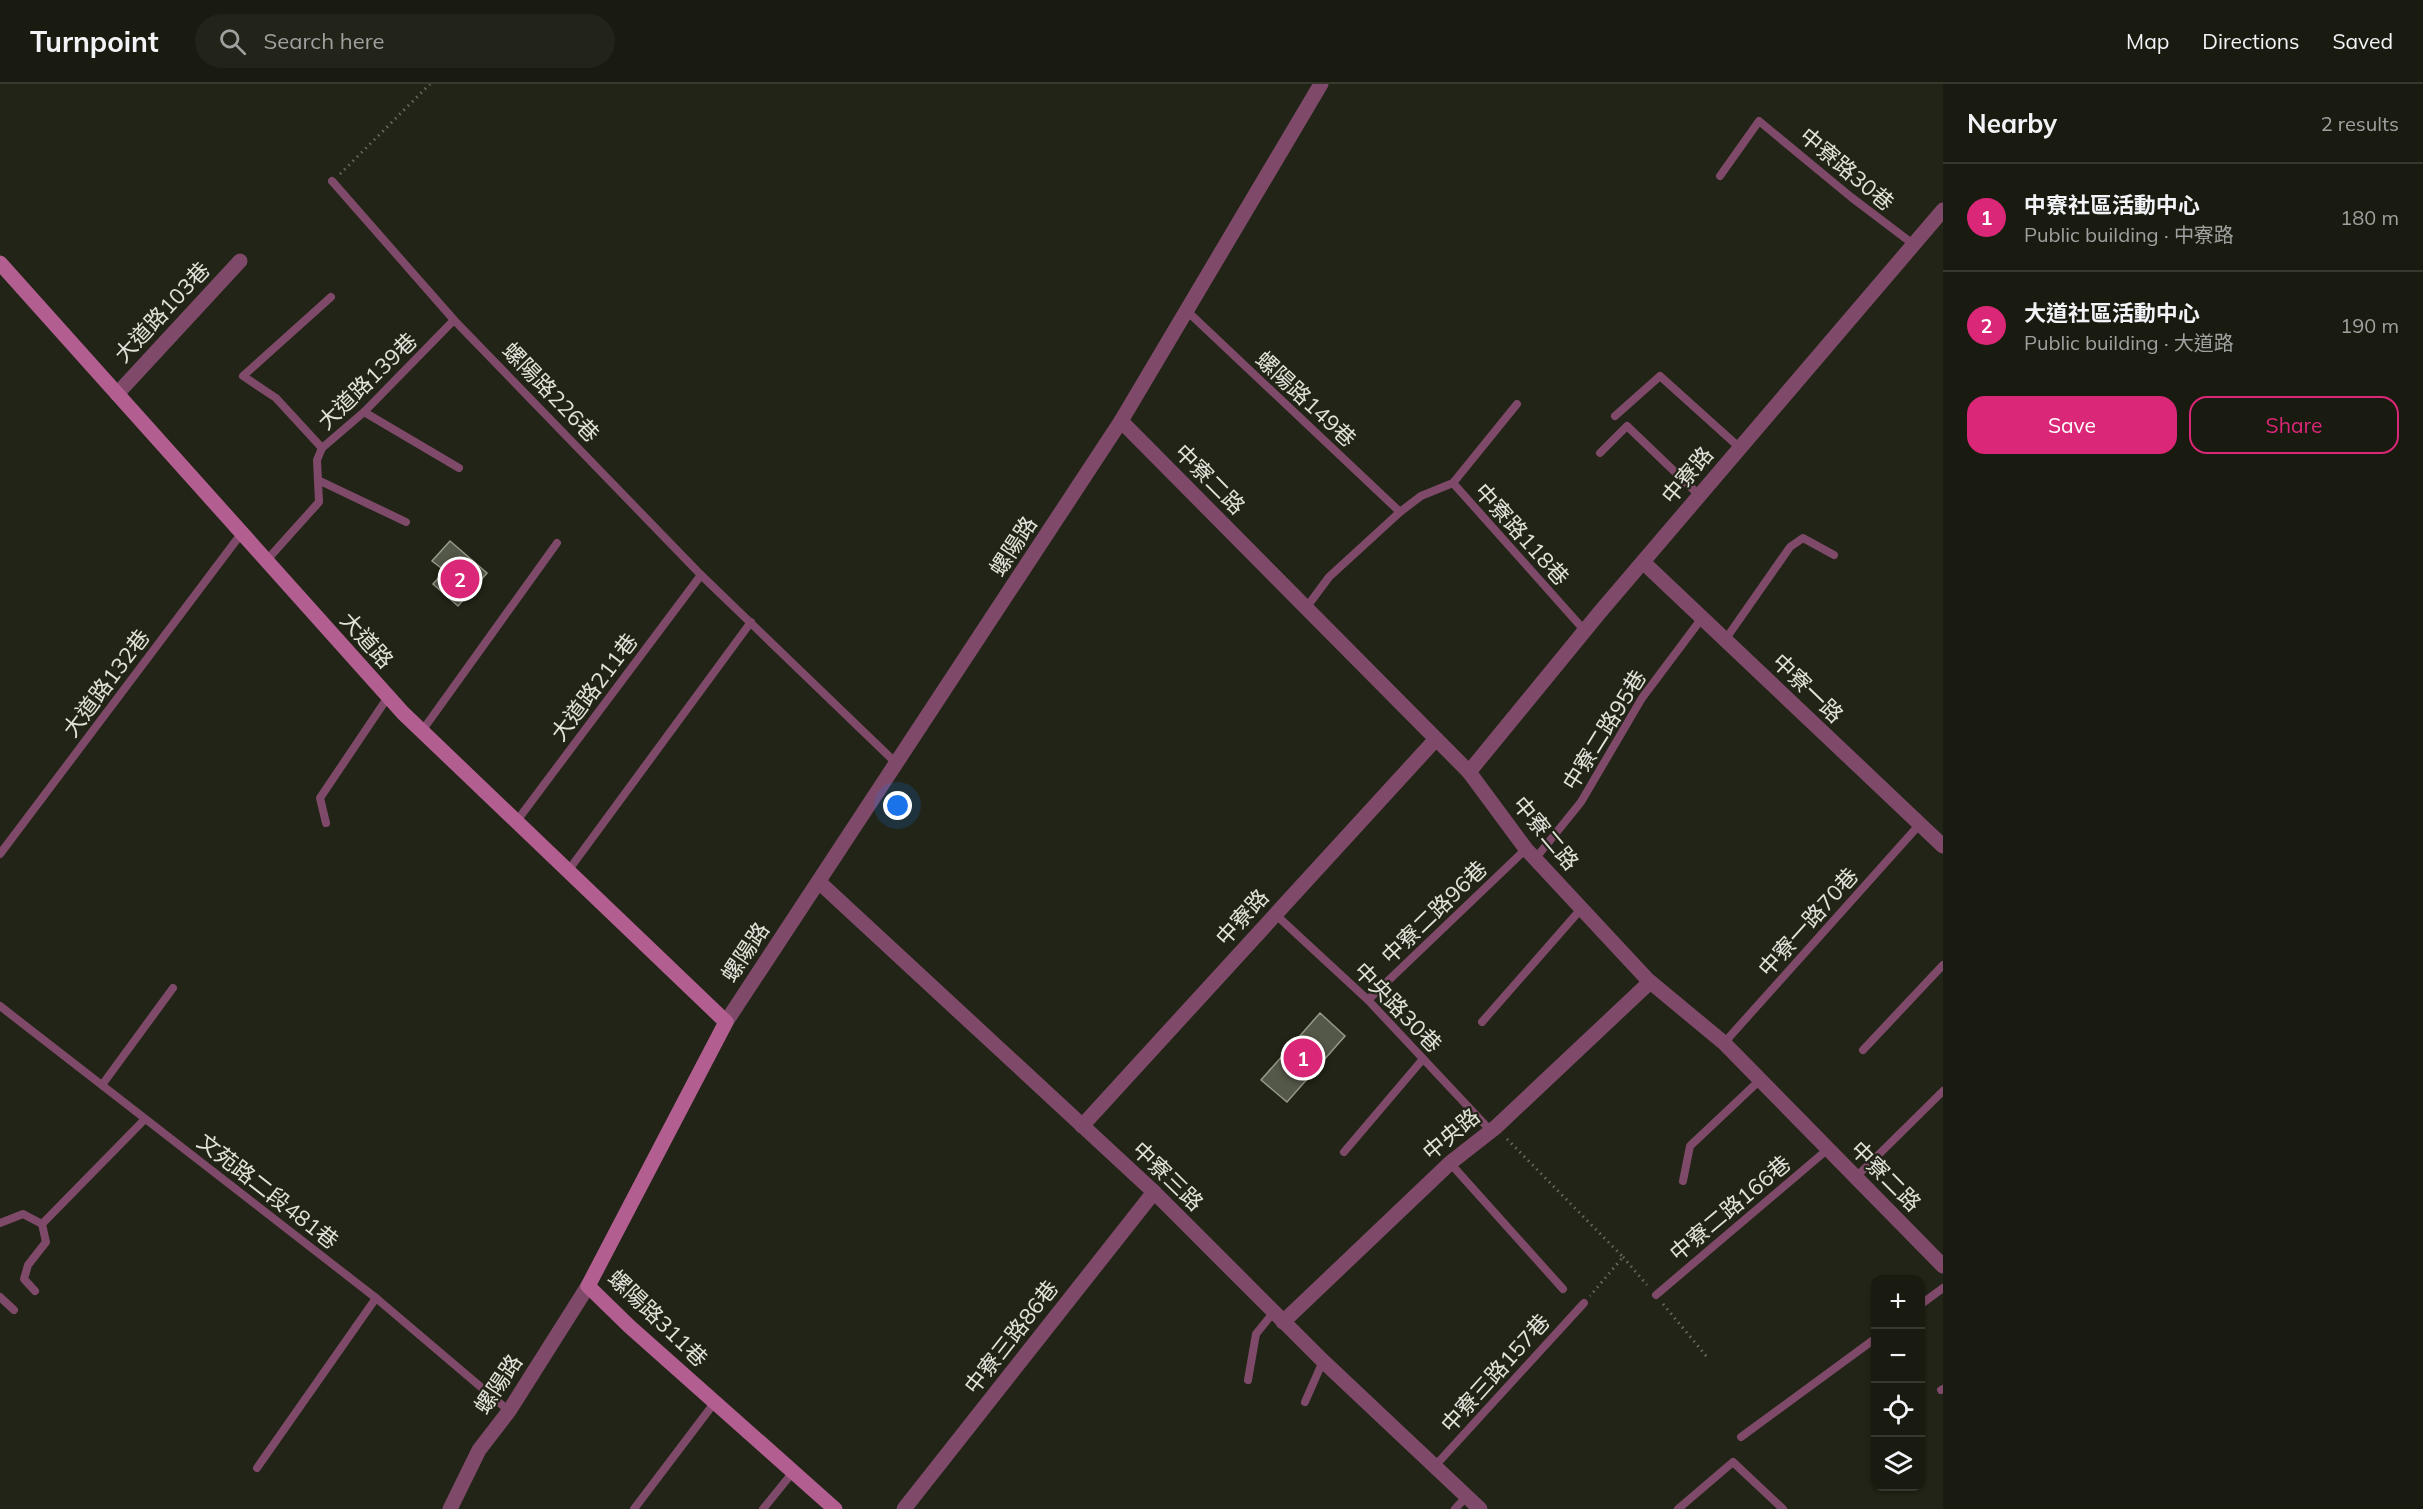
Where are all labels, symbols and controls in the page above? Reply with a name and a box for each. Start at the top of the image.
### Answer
search box [195,14,615,68]
text: Turnpoint [30,24,159,59]
icon: search [216,25,249,58]
text: Search here [264,27,384,55]
text: Map [2126,28,2169,54]
text: Directions [2202,28,2299,54]
text: Saved [2332,28,2393,54]
text: Nearby [1967,107,2057,140]
text: 2 results [2321,111,2399,136]
street label: 中寮路30巷 [1794,122,1900,216]
text: 中寮社區活動中心 [2024,191,2200,219]
text: 1 [1981,205,1993,230]
text: 180 m [2340,205,2399,230]
text: Public building · 中寮路 [2024,222,2234,247]
street label: 大道路103巷 [108,256,216,368]
text: 大道社區活動中心 [2024,299,2200,327]
text: 2 [1981,313,1993,338]
text: 190 m [2340,313,2399,338]
street label: 大道路139巷 [311,327,423,435]
text: Public building · 大道路 [2024,330,2234,355]
street label: 螺陽路226巷 [497,336,605,448]
street label: 螺陽路149巷 [1250,345,1362,453]
button: Save [1967,396,2177,454]
button: Share [2189,396,2399,454]
street label: 中寮二路 [1169,438,1251,520]
street label: 中寮路 [1655,441,1719,509]
street label: 中寮路118巷 [1469,477,1575,591]
street label: 螺陽路 [983,511,1043,581]
pin: 2 [440,556,480,602]
street label: 大道路 [335,606,399,674]
street label: 大道路132巷 [56,624,156,742]
street label: 大道路211巷 [544,628,644,746]
street label: 中寮一路 [1767,647,1849,729]
street label: 中寮二路95巷 [1556,665,1652,795]
street label: 中寮二路 [1507,790,1585,876]
your location [883,791,912,820]
street label: 中寮二路96巷 [1375,855,1493,969]
street label: 中寮一路70巷 [1752,862,1864,982]
street label: 中寮路 [1210,883,1274,951]
street label: 螺陽路 [715,917,775,987]
street label: 中央路30巷 [1348,956,1448,1058]
pin: 1 [1284,1036,1322,1080]
street label: 中央路 [1417,1102,1485,1166]
street label: 文苑路二段481巷 [192,1127,344,1255]
street label: 中寮三路 [1127,1135,1209,1217]
street label: 中寮二路 [1845,1135,1927,1217]
street label: 中寮二路166巷 [1664,1149,1796,1267]
street label: 螺陽路311巷 [602,1264,714,1372]
street label: 中寮三路86巷 [958,1275,1064,1399]
map controls [1871,1275,1925,1491]
button: + [1871,1275,1925,1329]
street label: 中寮三路157巷 [1435,1308,1555,1438]
button: − [1871,1329,1925,1383]
street label: 螺陽路 [468,1349,528,1419]
button: locate [1871,1383,1925,1437]
button: layers [1871,1437,1925,1491]

